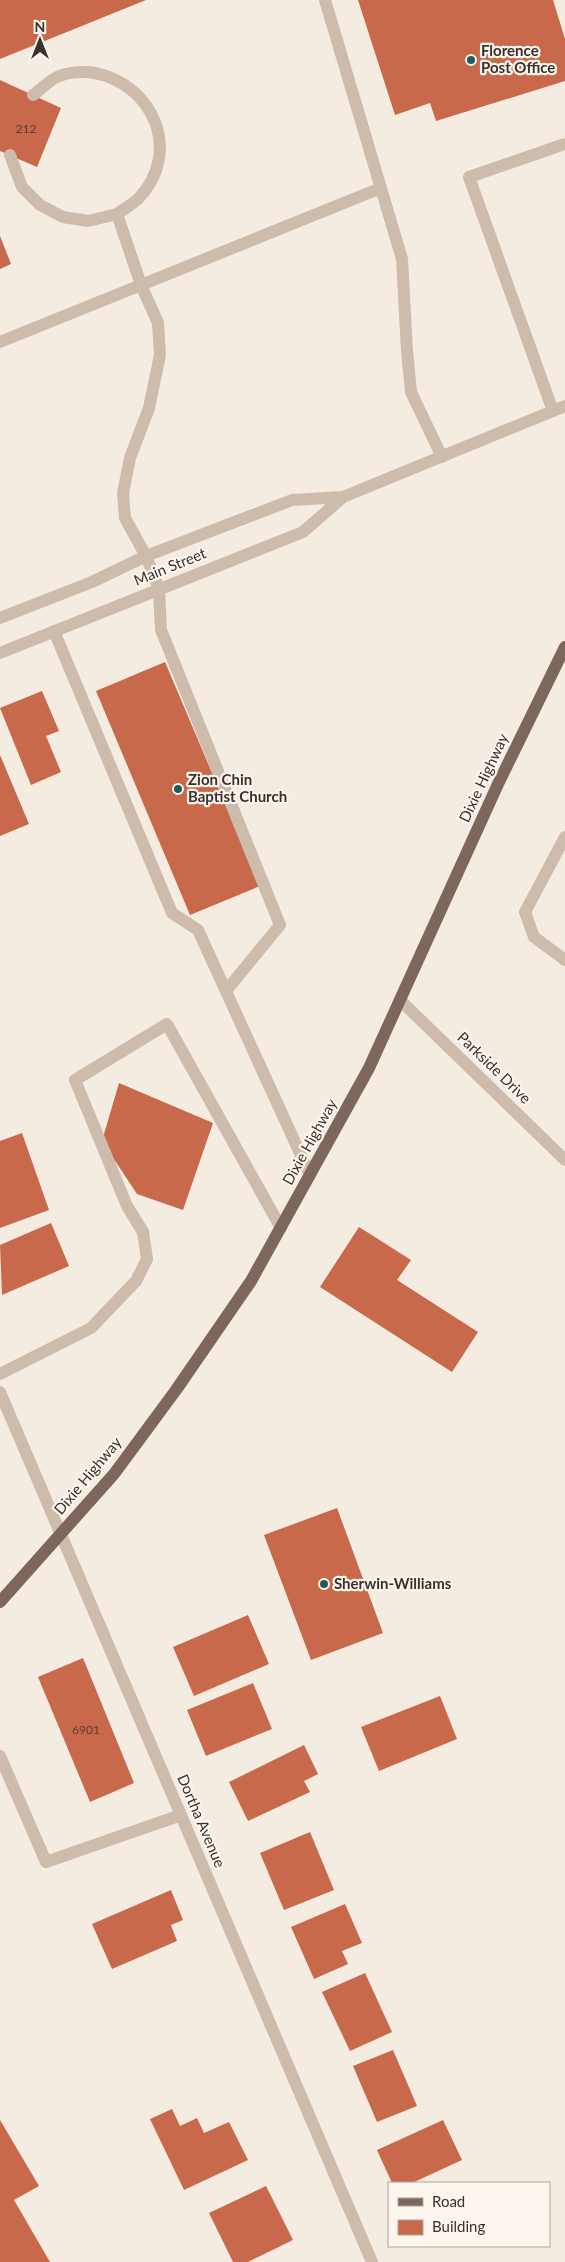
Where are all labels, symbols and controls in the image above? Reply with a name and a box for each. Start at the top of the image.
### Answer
north arrow [15,15,65,65]
text: N [35,18,45,35]
place label: Florence Post Office [481,41,555,76]
marker: Florence Post Office [465,54,477,66]
house number: 212 [16,121,36,136]
street label: Main Street [131,543,209,589]
street label: Dixie Highway [455,730,512,825]
place label: Zion Chin Baptist Church [188,770,287,805]
marker: Zion Chin Baptist Church [172,783,184,795]
street label: Parkside Drive [454,1028,535,1107]
street label: Dixie Highway [278,1095,340,1188]
street label: Dixie Highway [50,1433,125,1518]
place label: Sherwin-Williams [334,1574,452,1592]
marker: Sherwin-Williams [318,1578,330,1590]
house number: 6901 [72,1722,100,1737]
street label: Dortha Avenue [174,1771,230,1870]
legend [388,2182,550,2247]
text: Road [432,2192,465,2210]
text: Building [432,2217,485,2235]

